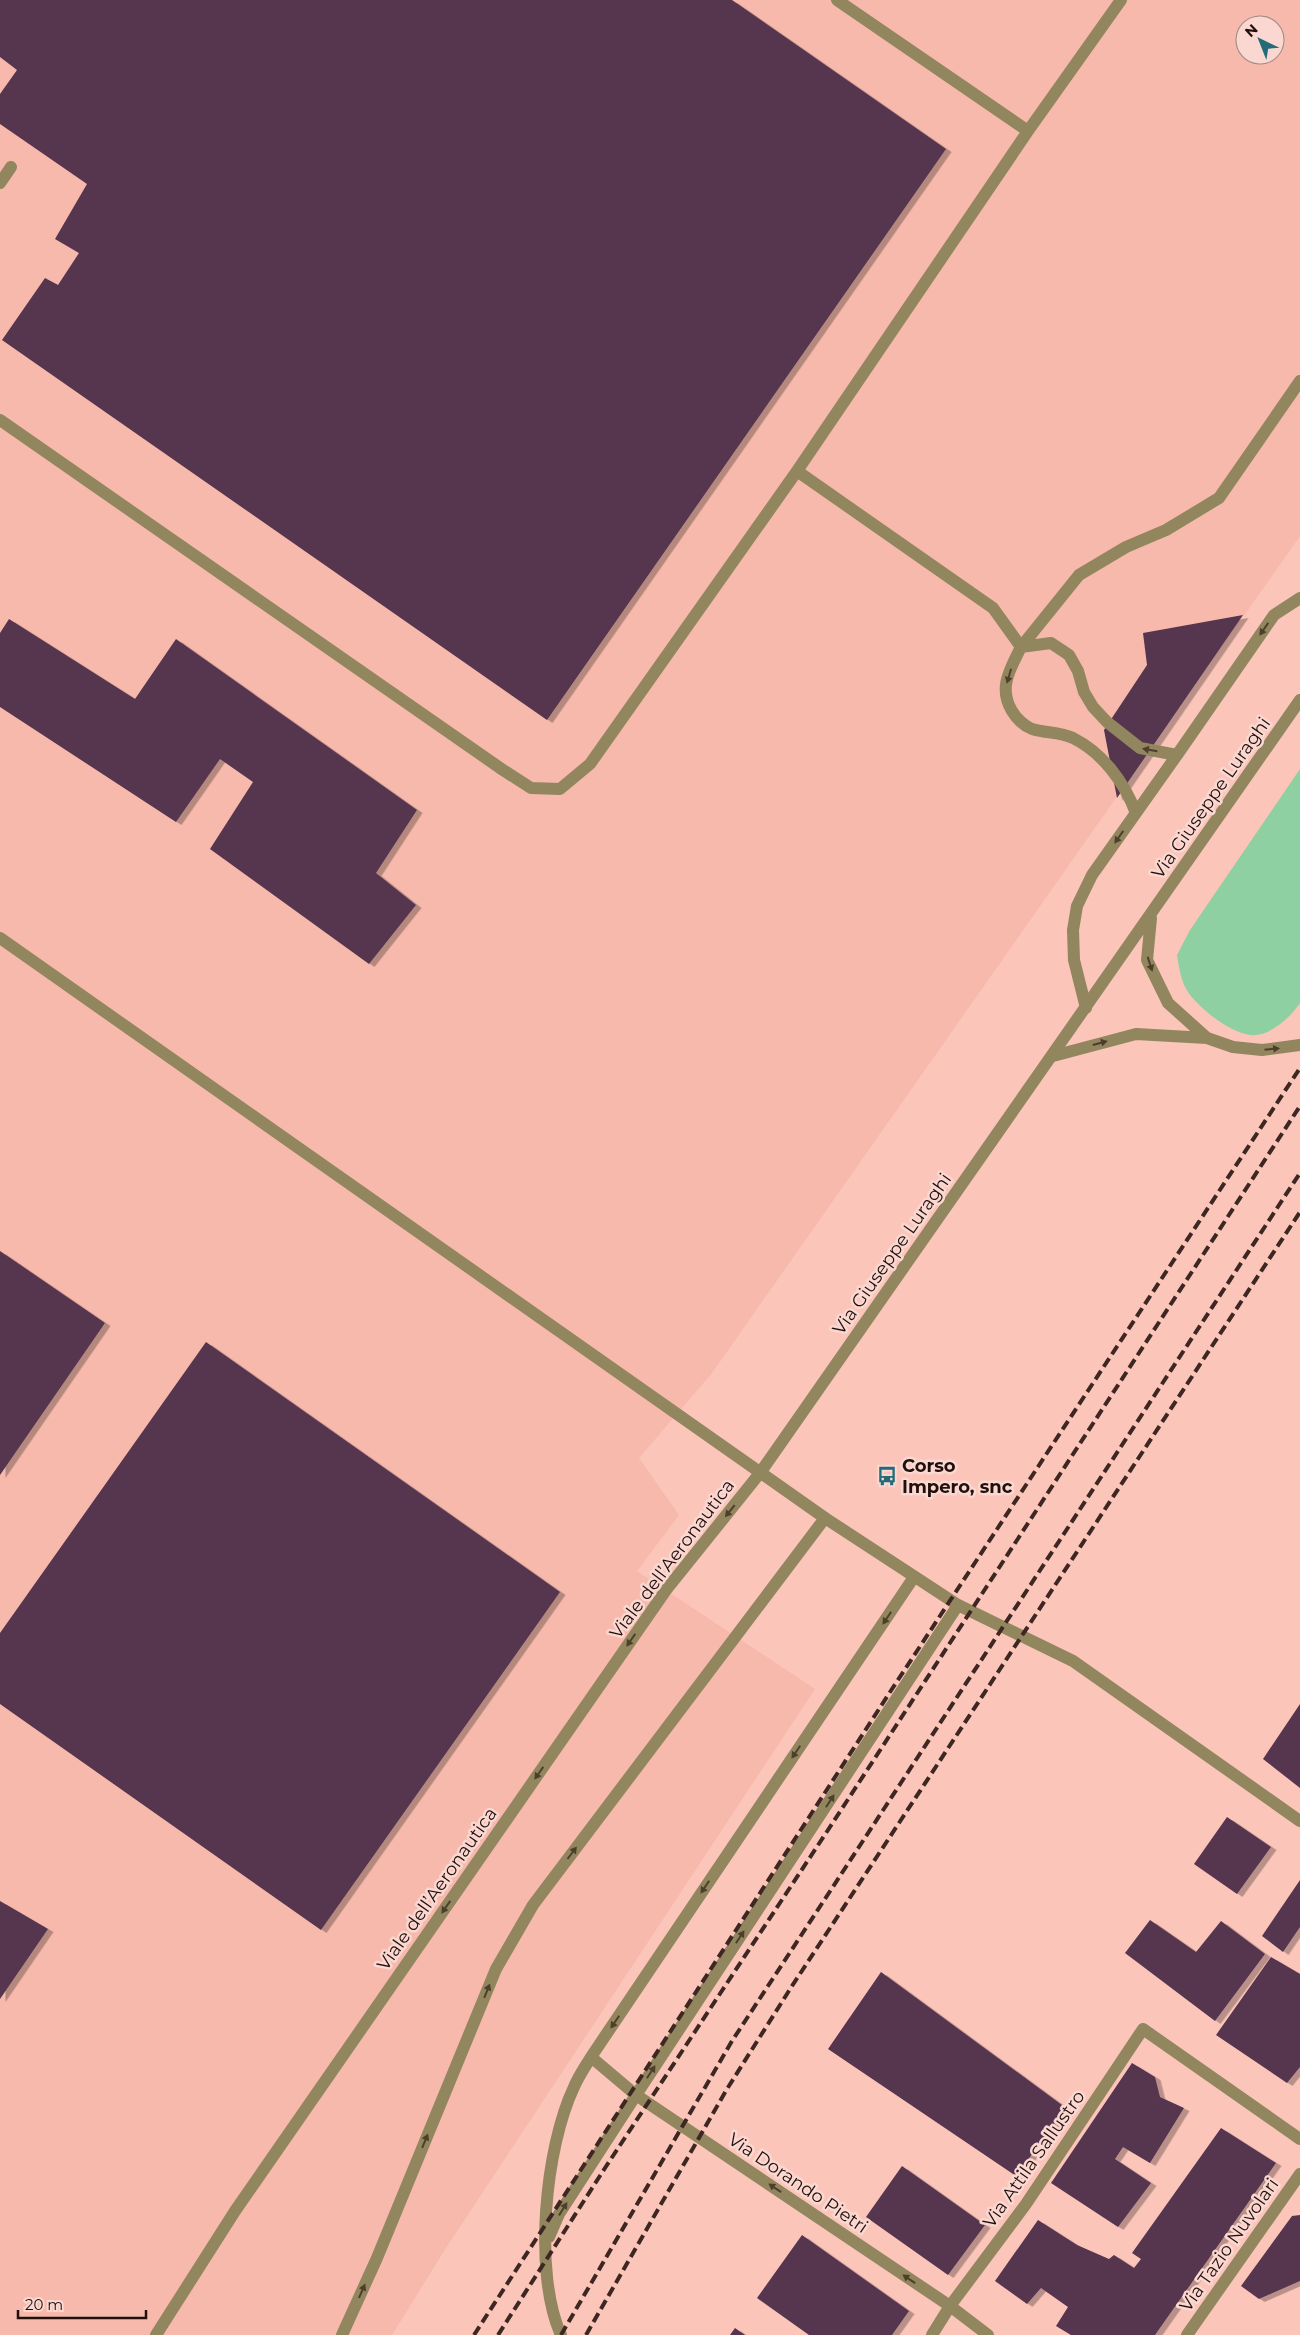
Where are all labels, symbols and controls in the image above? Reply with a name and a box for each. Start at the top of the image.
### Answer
north arrow [1235,15,1285,65]
text: N [1241,20,1261,41]
one-way arrow [1259,623,1269,636]
one-way arrow [1004,669,1012,684]
street label: Via Giuseppe Luraghi [1147,713,1275,883]
one-way arrow [1143,746,1158,754]
one-way arrow [1114,831,1124,844]
one-way arrow [1146,957,1154,972]
one-way arrow [1093,1039,1108,1047]
one-way arrow [1264,1045,1280,1053]
street label: Via Giuseppe Luraghi [828,1169,956,1339]
place label: Corso Impero, snc [902,1455,1013,1498]
bus stop icon: Corso Impero, snc [876,1465,898,1487]
street label: Viale dell’Aeronautica [605,1475,739,1643]
one-way arrow [724,1504,735,1517]
one-way arrow [882,1611,892,1624]
one-way arrow [626,1633,636,1647]
one-way arrow [791,1746,801,1759]
one-way arrow [534,1766,544,1780]
one-way arrow [825,1794,834,1807]
street label: Viale dell’Aeronautica [372,1803,502,1975]
one-way arrow [567,1846,577,1860]
one-way arrow [700,1880,710,1894]
one-way arrow [441,1900,451,1914]
one-way arrow [736,1930,745,1943]
one-way arrow [483,1984,491,1998]
one-way arrow [610,2015,619,2028]
one-way arrow [646,2066,656,2079]
street label: Via Attila Sallustro [978,2086,1090,2232]
street label: Via Dorando Pietri [724,2128,872,2238]
one-way arrow [421,2134,429,2148]
street label: Via Tazio Nuvolari [1175,2174,1283,2316]
one-way arrow [768,2183,781,2193]
one-way arrow [558,2202,568,2215]
one-way arrow [903,2274,916,2284]
one-way arrow [359,2284,367,2298]
scale bar [18,2288,145,2320]
text: 20 m [25,2295,63,2314]

